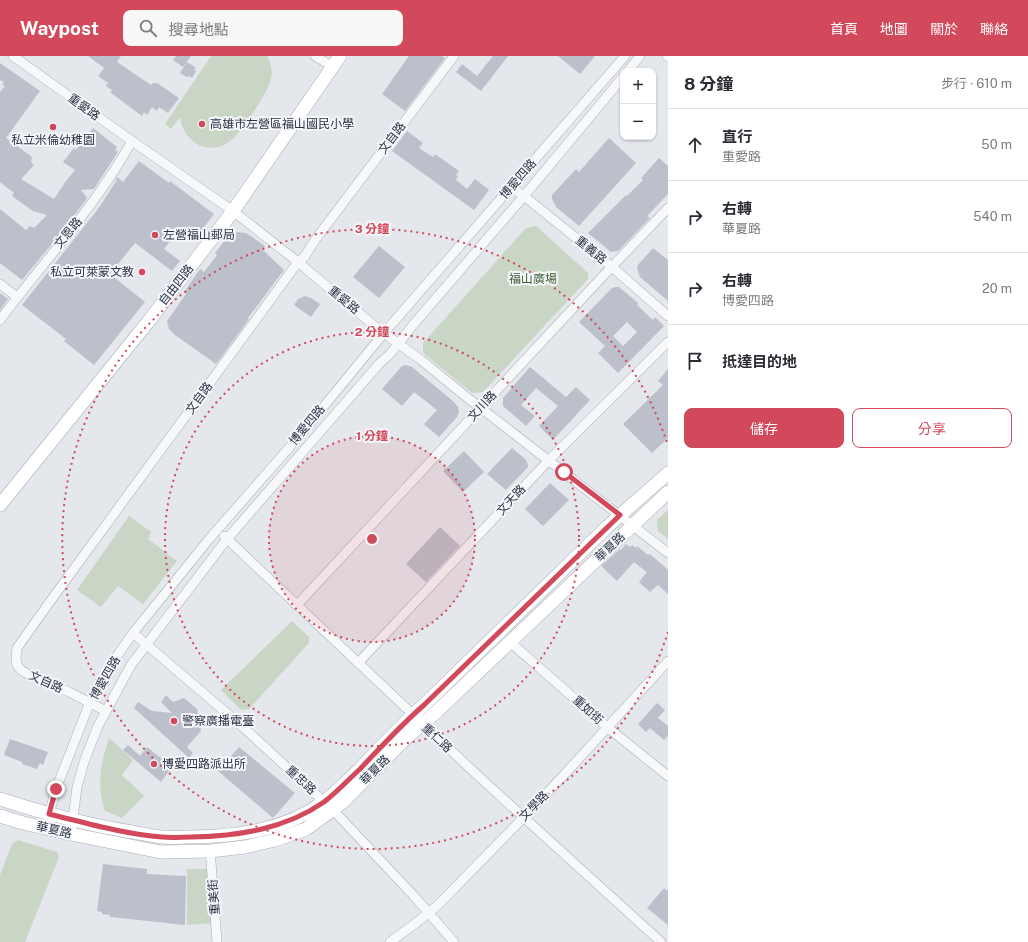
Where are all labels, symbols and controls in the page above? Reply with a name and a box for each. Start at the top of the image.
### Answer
search box [123,10,403,46]
text: Waypost [20,17,99,39]
icon: search [137,17,159,39]
text: 搜尋地點 [169,21,229,38]
text: 首頁 [830,21,858,37]
text: 地圖 [880,21,908,37]
text: 關於 [930,21,958,37]
text: 聯絡 [980,21,1008,37]
map controls [620,68,656,140]
button: + [620,68,656,104]
text: 8 分鐘 [684,74,733,94]
text: 步行 · 610 m [941,76,1012,91]
street label: 重愛路 [65,91,103,123]
button: − [620,104,656,140]
place label: 高雄市左營區福山國民小學 [210,117,354,131]
marker: 高雄市左營區福山國民小學 [197,119,207,129]
street label: 文自路 [376,119,408,157]
marker: 私立米倫幼稚園 [48,122,58,132]
text: 直行 [722,128,752,145]
place label: 私立米倫幼稚園 [11,133,95,147]
icon: ahead [684,134,706,156]
text: 50 m [981,137,1012,152]
text: 重愛路 [722,149,761,164]
street label: 博愛四路 [497,156,539,202]
text: 右轉 [722,200,752,217]
icon: right [684,206,706,228]
text: 540 m [973,209,1012,224]
street label: 文恩路 [51,215,85,251]
text: 華夏路 [722,221,761,236]
text: 3 分鐘 [355,222,389,236]
place label: 左營福山郵局 [163,228,235,242]
marker: 左營福山郵局 [150,230,160,240]
street label: 重義路 [573,233,609,267]
street label: 自由四路 [156,262,196,308]
place label: 私立可萊蒙文教 [50,265,134,279]
marker: 私立可萊蒙文教 [137,267,147,277]
park label: 福山廣場 [509,272,557,286]
text: 右轉 [722,272,752,289]
icon: right [684,278,706,300]
text: 20 m [982,281,1012,296]
street label: 重愛路 [326,283,362,317]
text: 博愛四路 [722,293,774,308]
text: 2 分鐘 [355,325,389,339]
icon: arrive [684,350,706,372]
text: 抵達目的地 [722,353,797,370]
street label: 文自路 [183,379,215,417]
street label: 文川路 [465,388,499,424]
street label: 博愛四路 [286,402,328,448]
button: 儲存 [684,408,844,448]
button: 分享 [852,408,1012,448]
text: 1 分鐘 [356,429,388,443]
route start [555,463,573,481]
street label: 文天路 [494,482,528,518]
street label: 華夏路 [592,530,628,564]
centre of rings [365,532,379,546]
street label: 博愛四路 [87,654,123,702]
street label: 文自路 [27,668,65,696]
street label: 重如街 [570,693,606,727]
place label: 警察廣播電臺 [182,714,254,728]
marker: 警察廣播電臺 [169,716,179,726]
street label: 重仁路 [419,721,455,755]
street label: 華夏路 [357,752,393,788]
place label: 博愛四路派出所 [162,757,246,771]
marker: 博愛四路派出所 [149,759,159,769]
street label: 重忠路 [283,763,319,797]
route end [47,780,65,798]
street label: 文學路 [516,788,552,824]
street label: 華夏路 [35,819,73,841]
street label: 重美街 [206,879,222,915]

